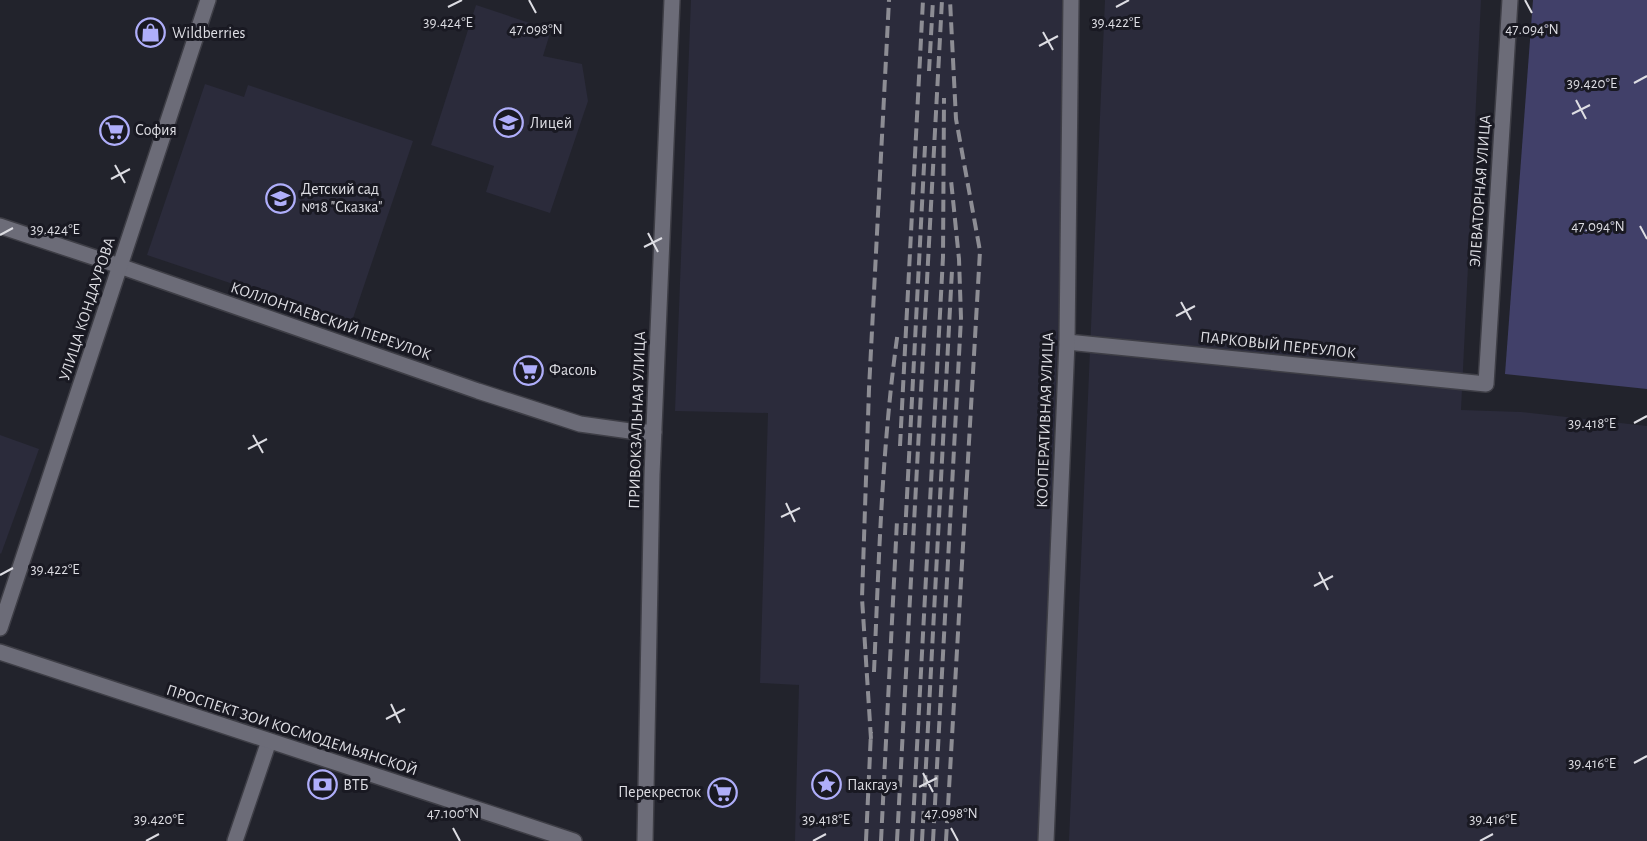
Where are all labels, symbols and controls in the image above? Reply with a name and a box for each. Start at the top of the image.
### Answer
text: 39.424°E [423,15,473,30]
text: 39.422°E [1091,15,1141,30]
shop icon: Wildberries [135,17,167,49]
text: 47.098°N [509,22,563,37]
text: 47.094°N [1505,22,1559,37]
place label: Wildberries [172,25,246,41]
text: 39.420°E [1567,76,1617,91]
school or university icon: Лицей [493,107,525,139]
supermarket icon: София [98,114,130,146]
street label: ЭЛЕВАТОРНАЯ УЛИЦА [1467,114,1493,268]
place label: Лицей [530,115,572,131]
place label: София [135,122,177,138]
place label: Детский сад №18 "Сказка" [301,181,383,215]
school or university icon: Детский сад №18 "Сказка" [264,182,296,214]
text: 47.094°N [1571,219,1625,234]
text: 39.424°E [30,222,80,237]
street label: УЛИЦА КОНДАУРОВА [56,235,118,383]
street label: КОЛЛОНТАЕВСКИЙ ПЕРЕУЛОК [229,278,434,363]
street label: ПАРКОВЫЙ ПЕРЕУЛОК [1199,328,1357,361]
street label: ПРИВОКЗАЛЬНАЯ УЛИЦА [626,330,648,509]
street label: КООПЕРАТИВНАЯ УЛИЦА [1034,331,1056,508]
supermarket icon: Фасоль [512,354,544,386]
place label: Фасоль [549,362,597,378]
text: 39.418°E [1568,416,1616,431]
text: 39.422°E [30,562,80,577]
street label: ПРОСПЕКТ ЗОИ КОСМОДЕМЬЯНСКОЙ [164,681,420,778]
text: 39.416°E [1568,756,1616,771]
bank icon: ВТБ [306,769,338,801]
place icon: Пакгауз [810,769,842,801]
supermarket icon: Перекресток [706,776,738,808]
place label: ВТБ [343,777,369,793]
place label: Пакгауз [847,777,898,794]
place label: Перекресток [618,784,702,800]
text: 47.100°N [427,806,479,821]
text: 47.098°N [924,806,978,821]
text: 39.420°E [134,812,184,827]
text: 39.418°E [802,812,850,827]
text: 39.416°E [1469,812,1517,827]

